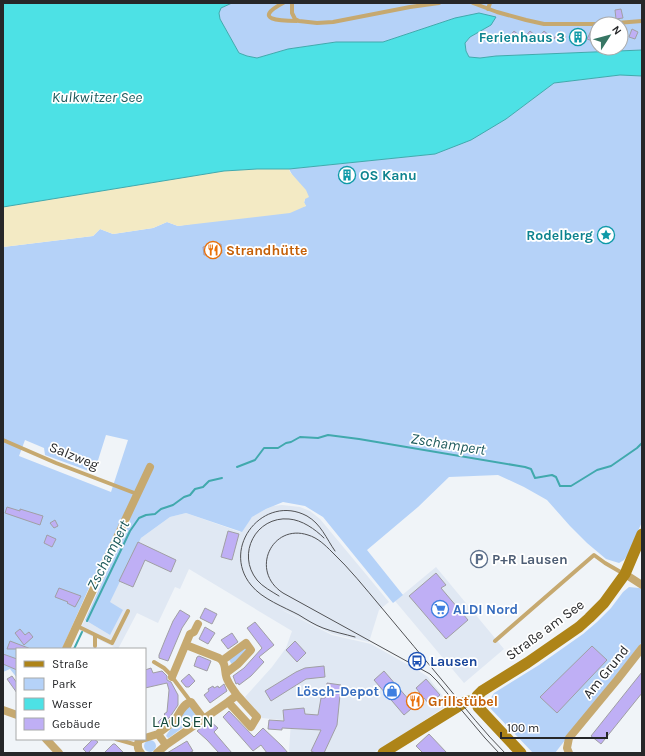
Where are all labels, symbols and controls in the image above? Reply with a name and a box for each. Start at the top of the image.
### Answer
north arrow [589,16,629,56]
text: N [609,23,624,37]
building icon: Ferienhaus 3 [568,27,588,47]
place label: Ferienhaus 3 [479,29,565,46]
water label: Kulkwitzer See [52,88,142,106]
building icon: OS Kanu [337,165,357,185]
place label: OS Kanu [360,167,417,184]
place icon: Rodelberg [596,225,616,245]
place label: Rodelberg [526,227,593,244]
restaurant icon: Strandhütte [203,240,223,260]
place label: Strandhütte [226,242,307,259]
water label: Zschampert [409,429,488,459]
street label: Salzweg [47,438,101,474]
water label: Zschampert [83,516,134,593]
parking icon: P+R Lausen [469,549,489,569]
place label: P+R Lausen [492,551,568,568]
street label: Straße am See [503,596,587,664]
supermarket icon: ALDI Nord [430,599,450,619]
place label: ALDI Nord [453,601,518,618]
street label: Am Grund [579,642,633,702]
legend [16,648,146,740]
bus stop icon: Lausen [407,651,427,671]
place label: Lausen [430,653,477,670]
text: Straße [52,657,88,671]
text: Park [52,677,77,691]
shop icon: Lösch-Depot [382,681,402,701]
place label: Lösch-Depot [296,683,379,700]
restaurant icon: Grillstübel [405,691,425,711]
place label: Grillstübel [428,693,498,710]
text: Wasser [52,697,93,711]
district label: LAUSEN [152,712,214,731]
scale bar [501,714,607,740]
text: Gebäude [52,717,100,731]
text: 100 m [507,721,539,735]

